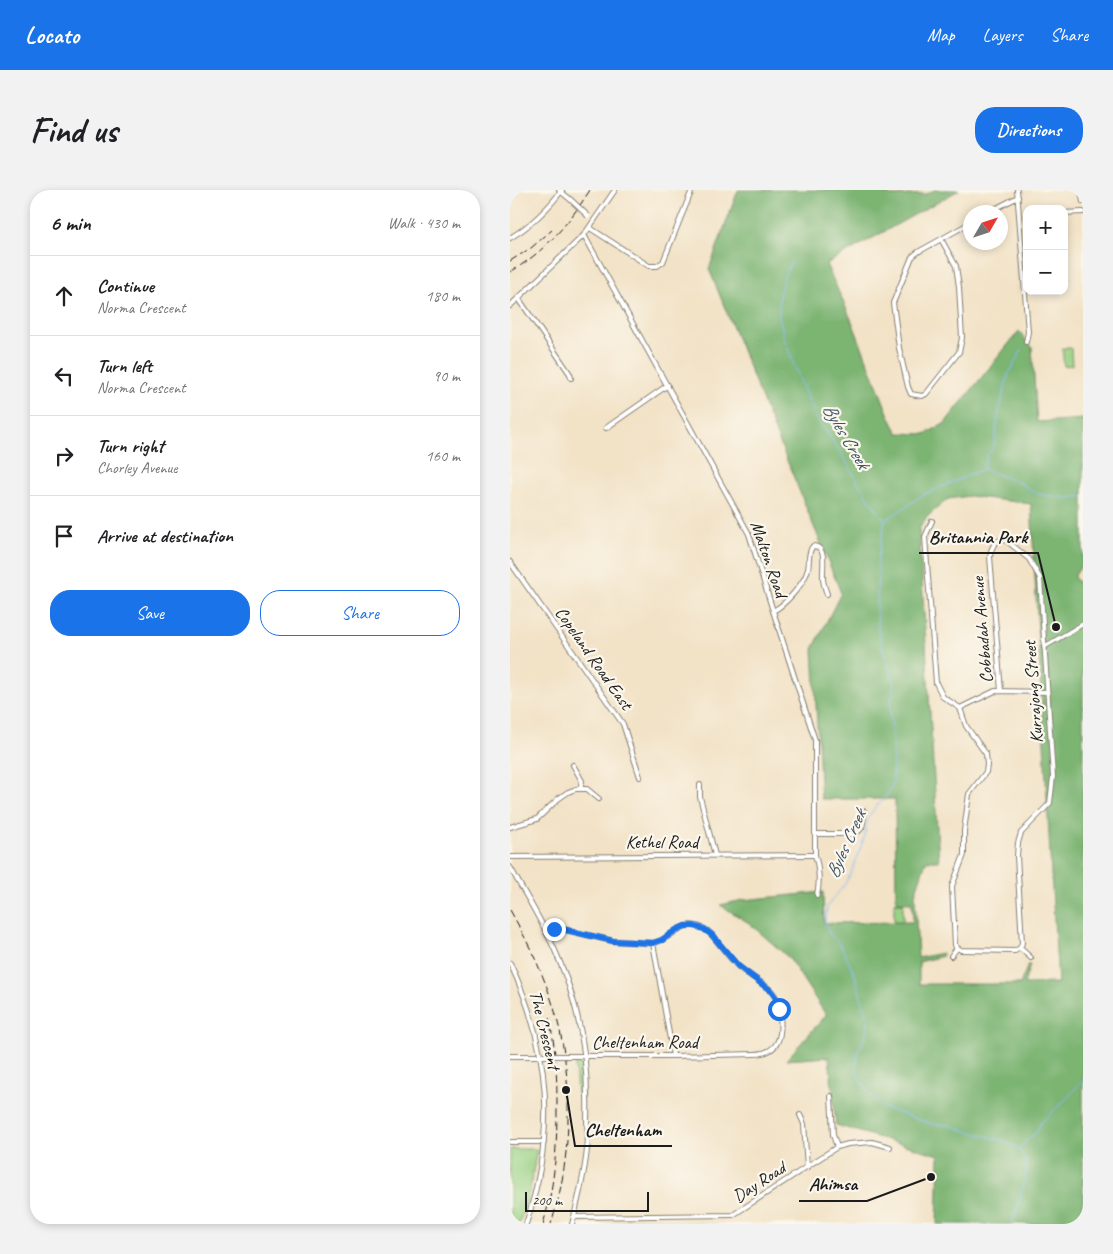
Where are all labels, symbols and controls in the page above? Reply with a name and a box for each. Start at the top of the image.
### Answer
text: Locato [25,20,79,50]
text: Map [927,24,955,46]
text: Layers [983,24,1022,46]
text: Share [1050,24,1088,46]
button: Directions [975,107,1083,153]
text: Find us [30,108,117,153]
north arrow [963,205,1008,250]
map controls [1023,205,1068,295]
button: + [1023,205,1068,250]
text: 6 min [50,210,91,236]
text: Walk · 430 m [388,213,460,233]
button: − [1023,250,1068,295]
text: Continue [97,274,154,298]
icon: ahead [50,282,78,310]
text: 180 m [426,286,460,306]
text: Norma Crescent [97,298,186,318]
text: Turn left [97,354,152,378]
icon: left [50,362,78,390]
text: 90 m [433,366,460,386]
text: Norma Crescent [97,378,186,398]
water label: Byles Creek [817,399,876,476]
text: Turn right [97,434,164,458]
icon: right [50,442,78,470]
text: 160 m [426,446,460,466]
text: Chorley Avenue [97,458,177,478]
street label: Malton Road [746,518,793,603]
callout: Britannia Park [919,519,1038,553]
icon: arrive [50,522,78,550]
text: Arrive at destination [97,524,233,548]
text: Britannia Park [929,525,1029,549]
street label: Cobbadah Avenue [966,575,998,684]
button: Save [50,590,250,636]
button: Share [260,590,460,636]
street label: Copeland Road East [550,602,639,716]
street label: Kurrajong Street [1018,638,1048,744]
water label: Byles Creek [820,803,873,882]
street label: Kethel Road [626,831,701,853]
route end [543,918,566,941]
street label: The Crescent [525,988,566,1075]
route start [768,998,791,1021]
street label: Cheltenham Road [592,1031,701,1053]
callout: Cheltenham [575,1112,672,1146]
text: Cheltenham [585,1118,663,1142]
street label: Day Road [729,1155,792,1207]
callout: Ahimsa [799,1167,867,1201]
text: Ahimsa [809,1172,858,1196]
scale bar [525,1189,649,1212]
text: 200 m [532,1192,562,1209]

